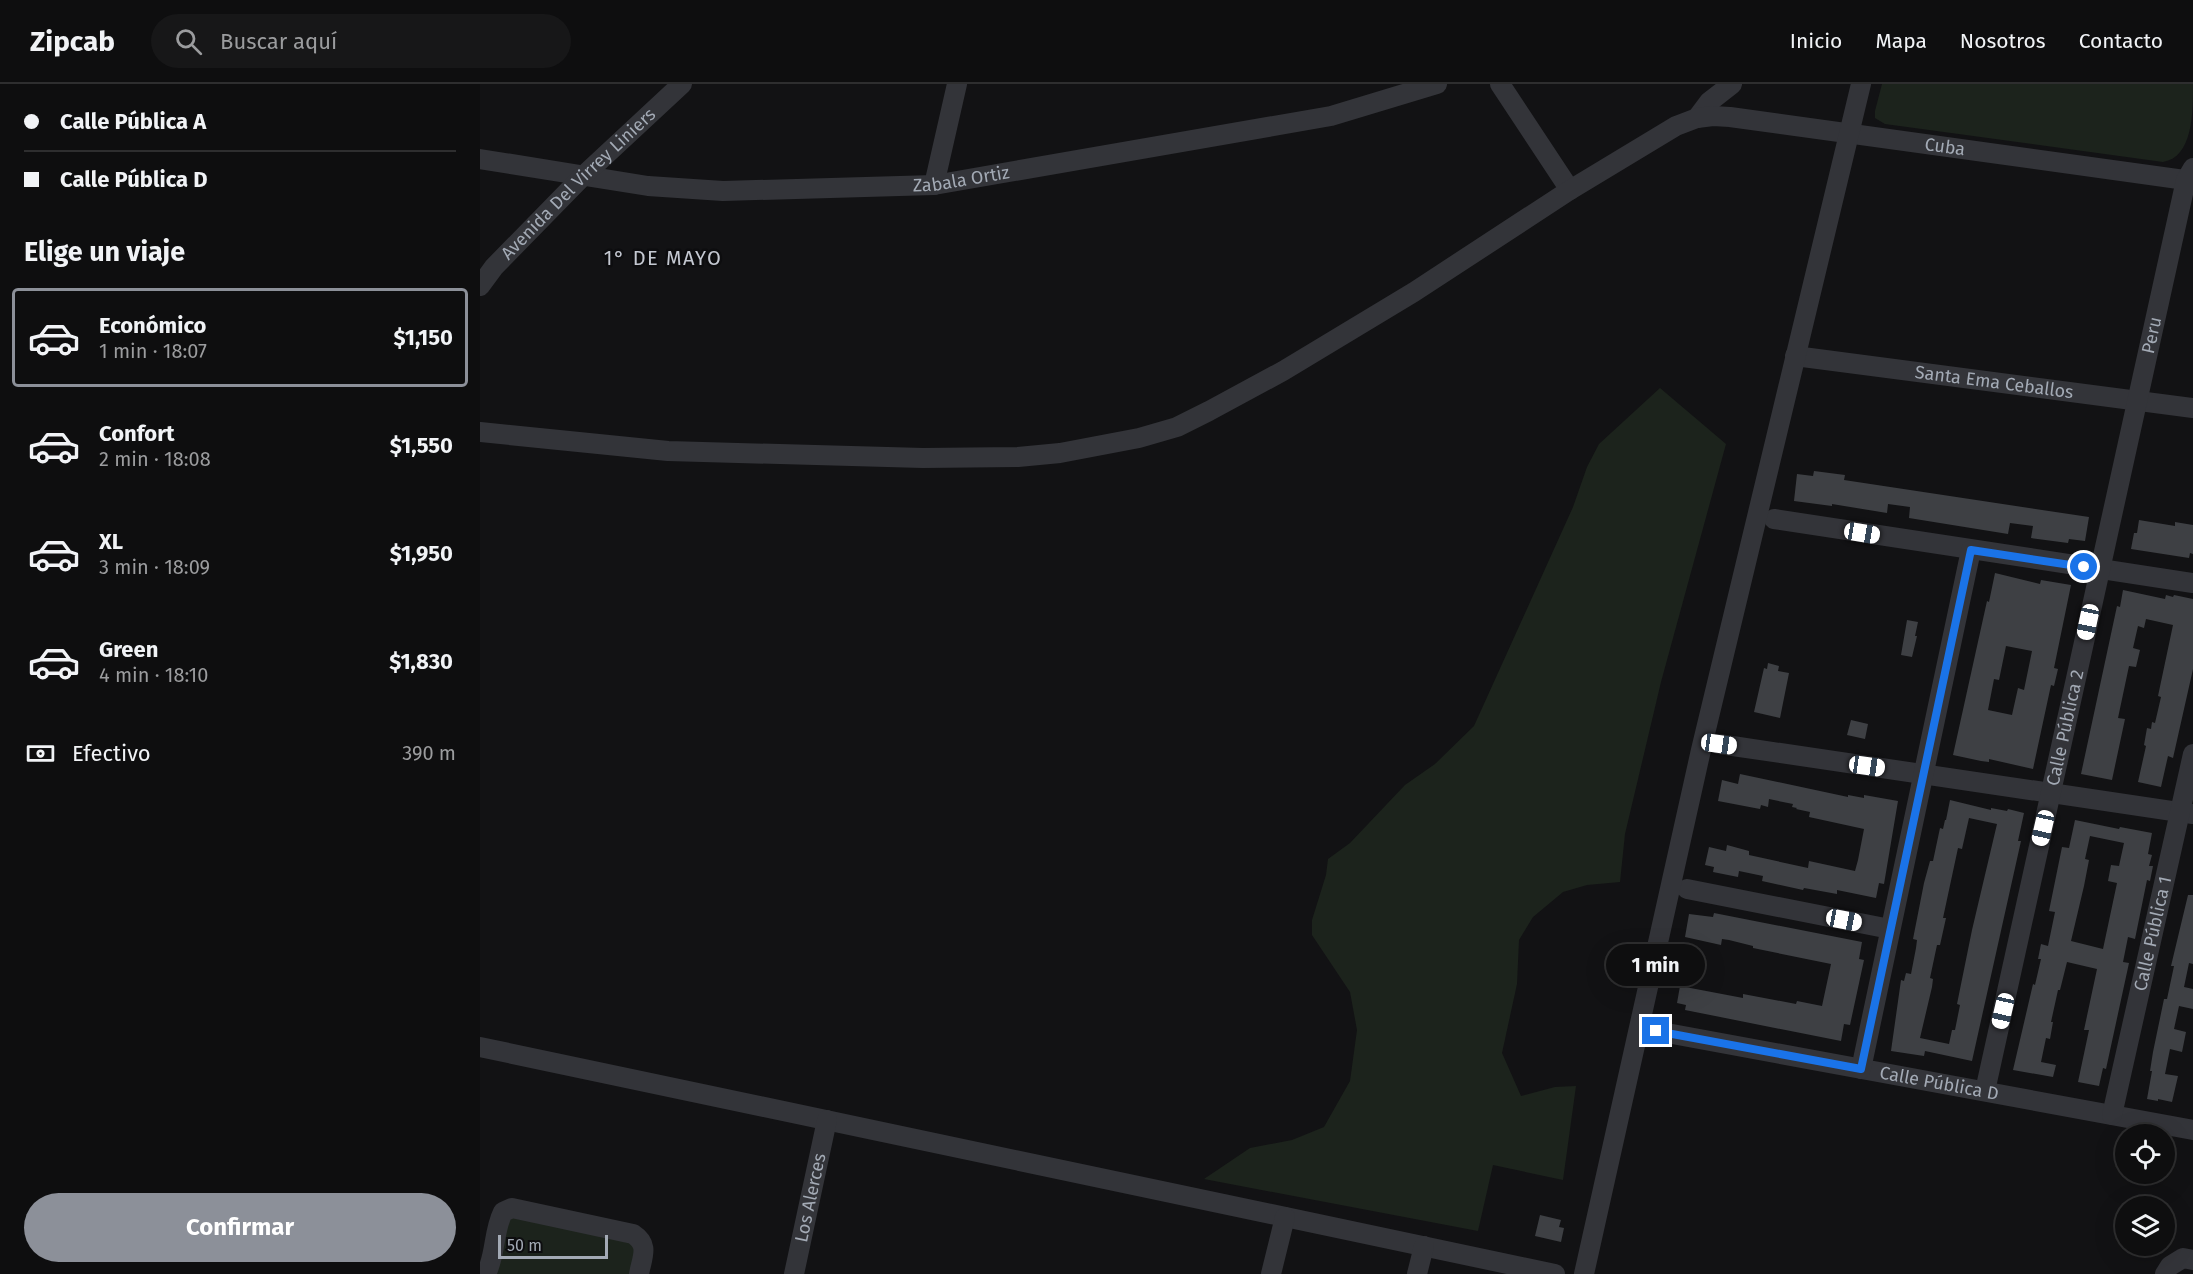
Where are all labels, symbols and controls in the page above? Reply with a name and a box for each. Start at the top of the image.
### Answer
search box [151,14,571,68]
text: Zipcab [30,25,115,58]
icon: search [172,25,205,58]
text: Buscar aquí [220,28,337,55]
text: Inicio [1790,28,1842,54]
text: Mapa [1875,28,1927,54]
text: Nosotros [1960,28,2046,54]
text: Contacto [2079,28,2163,54]
street label: Avenida Del Virrey Liniers [496,103,660,264]
text: Calle Pública A [60,108,206,135]
street label: Cuba [1923,133,1967,160]
street label: Zabala Ortiz [912,161,1011,197]
text: Calle Pública D [60,166,208,193]
text: Elige un viaje [24,236,185,268]
district label: 1° DE MAYO [604,246,722,270]
icon: car [27,311,81,365]
text: Económico [99,312,206,339]
street label: Peru [2137,315,2167,356]
text: $1,150 [394,324,453,351]
text: 1 min · 18:07 [99,339,207,363]
street label: Santa Ema Ceballos [1914,361,2075,403]
icon: car [27,419,81,473]
text: Confort [99,420,175,447]
text: $1,550 [390,432,453,459]
text: 2 min · 18:08 [99,447,211,471]
car [1843,521,1881,545]
icon: car [27,527,81,581]
text: XL [99,528,123,555]
text: $1,950 [390,540,453,567]
route start [2070,553,2097,580]
text: 3 min · 18:09 [99,555,210,579]
car [2075,603,2101,641]
icon: car [27,635,81,689]
text: Green [99,636,158,663]
text: $1,830 [389,648,453,675]
text: 4 min · 18:10 [99,663,208,687]
street label: Calle Pública 2 [2042,668,2089,788]
car [1700,733,1738,755]
icon: cash [24,737,57,770]
text: Efectivo [72,740,151,767]
text: 390 m [402,741,456,765]
car [1848,755,1886,777]
car [2030,808,2056,848]
street label: Calle Pública 1 [2129,874,2176,993]
car [1825,908,1863,932]
callout: 1 min [1606,944,1706,986]
text: 1 min [1631,953,1680,977]
car [1990,991,2016,1031]
route end [1642,1017,1669,1044]
street label: Calle Pública D [1878,1061,2001,1105]
map controls [2115,1124,2175,1256]
button: locate [2115,1124,2175,1184]
street label: Los Alerces [790,1151,831,1244]
button: Confirmar [24,1193,456,1262]
button: layers [2115,1196,2175,1256]
scale bar [498,1232,608,1260]
text: 50 m [507,1236,542,1255]

